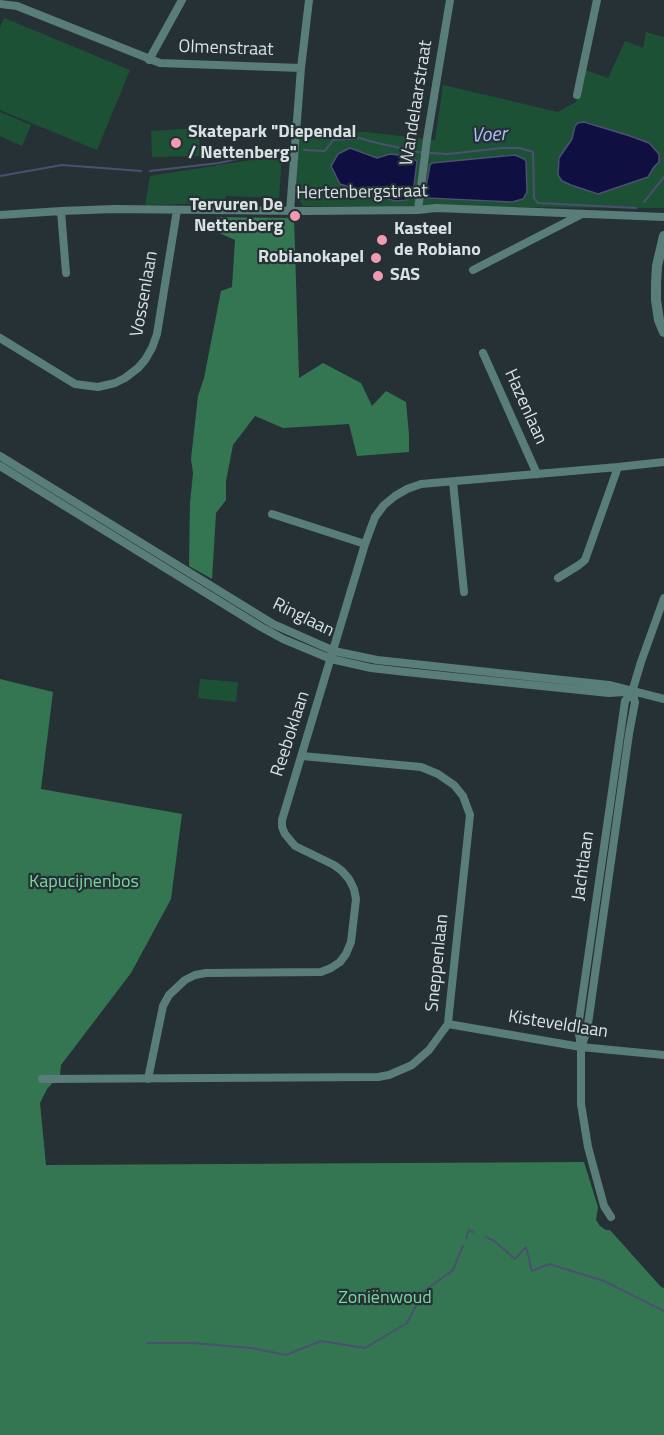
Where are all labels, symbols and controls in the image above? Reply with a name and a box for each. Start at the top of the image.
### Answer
street label: Olmenstraat [178,37,274,61]
street label: Wandelaarstraat [396,39,438,167]
place label: Skatepark "Diependal / Nettenberg" [188,122,356,164]
water label: Voer [471,123,507,149]
marker: Skatepark "Diependal / Nettenberg" [169,136,183,150]
street label: Hertenbergstraat [296,181,428,205]
place label: Tervuren De Nettenberg [190,195,283,238]
marker: Tervuren De Nettenberg [288,209,302,223]
place label: Kasteel de Robiano [394,219,481,262]
marker: Kasteel de Robiano [375,233,389,247]
place label: Robianokapel [258,247,364,269]
street label: Vossenlaan [127,249,163,339]
marker: Robianokapel [369,251,383,265]
place label: SAS [390,265,420,287]
marker: SAS [371,269,385,283]
street label: Hazenlaan [499,366,551,448]
street label: Ringlaan [269,594,337,642]
street label: Reeboklaan [267,689,315,779]
street label: Jachtlaan [568,830,600,902]
park label: Kapucijnenbos [29,872,139,894]
street label: Sneppenlaan [422,913,454,1013]
street label: Kisteveldlaan [506,1006,610,1044]
park label: Zoniënwoud [338,1288,432,1310]

